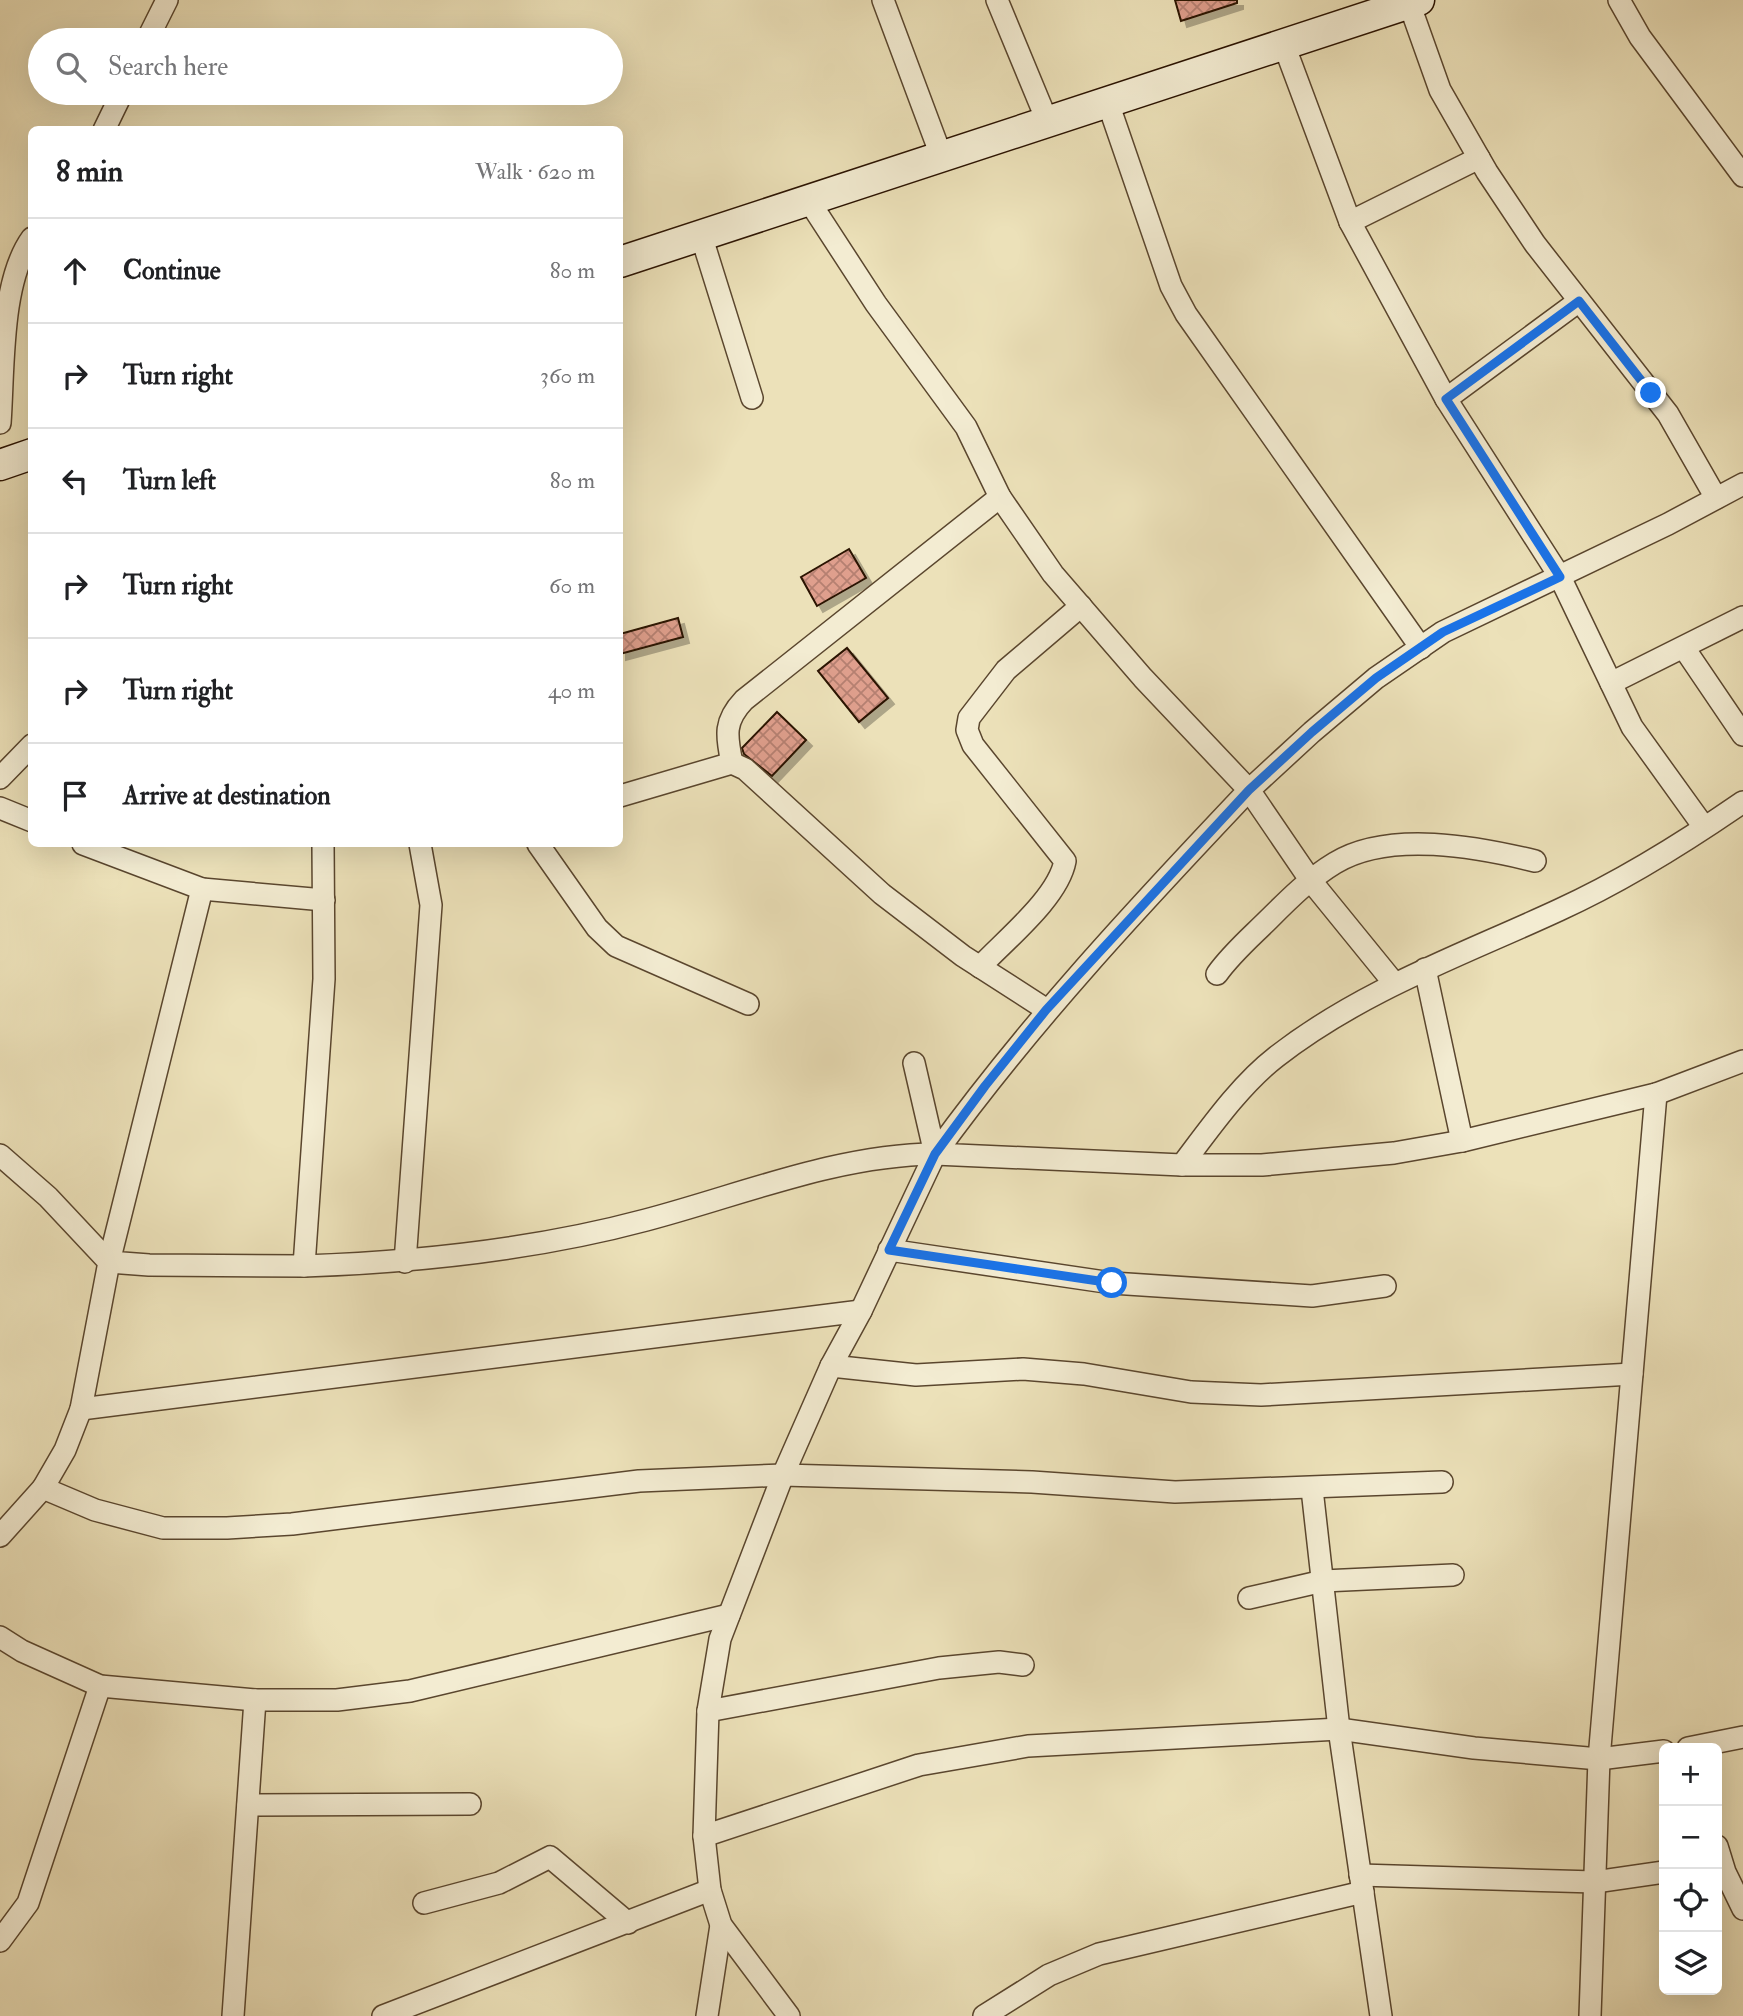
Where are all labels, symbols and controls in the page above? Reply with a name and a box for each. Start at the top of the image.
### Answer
search box [28,28,623,105]
icon: search [52,48,90,86]
text: Search here [108,51,228,83]
text: 8 min [56,153,123,190]
text: Walk · 620 m [475,157,595,186]
icon: ahead [56,252,94,290]
text: Continue [123,255,221,287]
text: 80 m [550,256,595,285]
icon: right [56,357,94,395]
text: Turn right [123,360,233,392]
text: 360 m [540,361,595,390]
route end [1635,377,1666,408]
icon: left [56,462,94,500]
text: Turn left [123,465,216,497]
text: 80 m [550,466,595,495]
icon: right [56,567,94,605]
text: Turn right [123,570,233,602]
text: 60 m [549,571,595,600]
icon: right [56,672,94,710]
text: Turn right [123,675,233,707]
text: 40 m [548,676,595,705]
icon: arrive [56,777,94,815]
text: Arrive at destination [123,780,331,812]
route start [1096,1267,1127,1298]
map controls [1659,1743,1722,1995]
button: + [1659,1743,1722,1806]
button: − [1659,1806,1722,1869]
button: locate [1659,1869,1722,1932]
button: layers [1659,1932,1722,1995]

